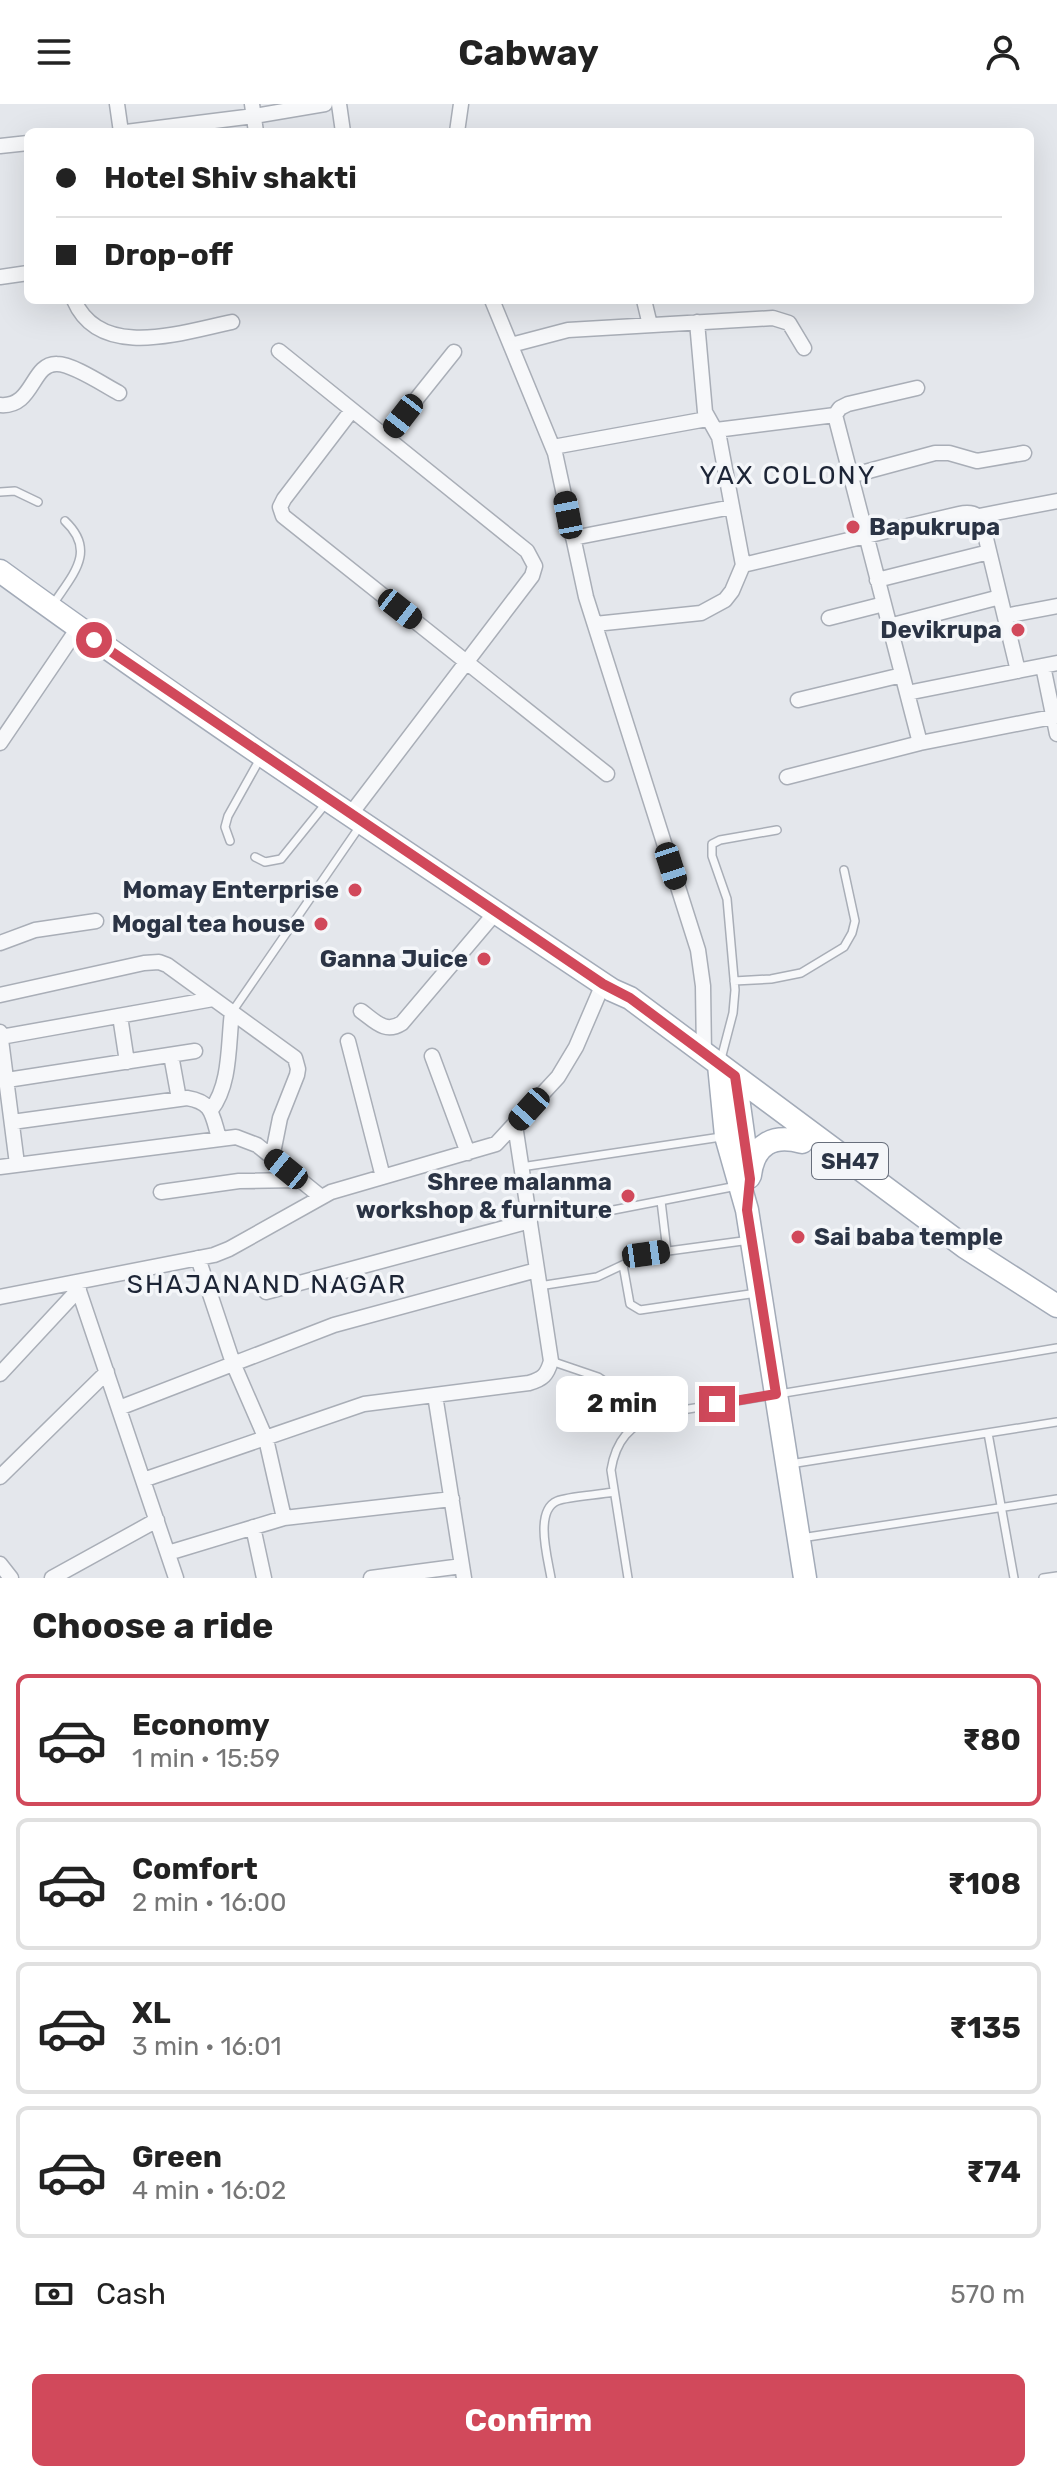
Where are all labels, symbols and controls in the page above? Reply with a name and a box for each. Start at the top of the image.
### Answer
icon: menu [32,30,76,74]
icon: person [981,30,1025,74]
text: Cabway [458,31,599,74]
text: Hotel Shiv shakti [104,160,357,196]
text: Drop-off [104,237,233,273]
car [379,390,427,442]
district label: YAX COLONY [700,460,877,491]
car [552,489,584,541]
place label: Bapukrupa [869,513,1000,541]
marker: Bapukrupa [844,518,862,536]
car [374,585,426,633]
place label: Devikrupa [880,616,1002,644]
marker: Devikrupa [1009,621,1027,639]
route start [76,622,112,658]
car [652,839,690,893]
place label: Momay Enterprise [122,876,339,904]
marker: Momay Enterprise [346,881,364,899]
place label: Mogal tea house [112,910,305,938]
marker: Mogal tea house [312,915,330,933]
place label: Ganna Juice [320,945,468,973]
marker: Ganna Juice [475,950,493,968]
car [504,1083,554,1135]
road number: SH47 [812,1143,888,1179]
car [260,1145,312,1193]
place label: Shree malanma workshop & furniture [356,1168,612,1224]
marker: Shree malanma workshop & furniture [619,1187,637,1205]
place label: Sai baba temple [814,1223,1003,1251]
marker: Sai baba temple [789,1228,807,1246]
car [621,1239,671,1269]
district label: SHAJANAND NAGAR [127,1269,407,1300]
callout: 2 min [557,1376,689,1432]
route end [699,1386,735,1422]
text: 2 min [587,1388,657,1419]
text: Choose a ride [32,1604,273,1647]
icon: car [36,1704,108,1776]
text: Economy [132,1707,270,1743]
text: ₹80 [962,1722,1021,1758]
text: 1 min · 15:59 [132,1743,280,1774]
icon: car [36,1848,108,1920]
text: Comfort [132,1851,258,1887]
text: ₹108 [947,1866,1021,1902]
text: 2 min · 16:00 [132,1887,287,1918]
icon: car [36,1992,108,2064]
text: XL [132,1995,171,2031]
text: ₹135 [949,2010,1021,2046]
text: 3 min · 16:01 [132,2031,282,2062]
icon: car [36,2136,108,2208]
text: Green [132,2139,222,2175]
text: ₹74 [966,2154,1021,2190]
text: 4 min · 16:02 [132,2175,286,2206]
icon: cash [32,2272,76,2316]
text: Cash [96,2276,166,2312]
text: 570 m [950,2279,1025,2310]
button: Confirm [32,2374,1025,2466]

